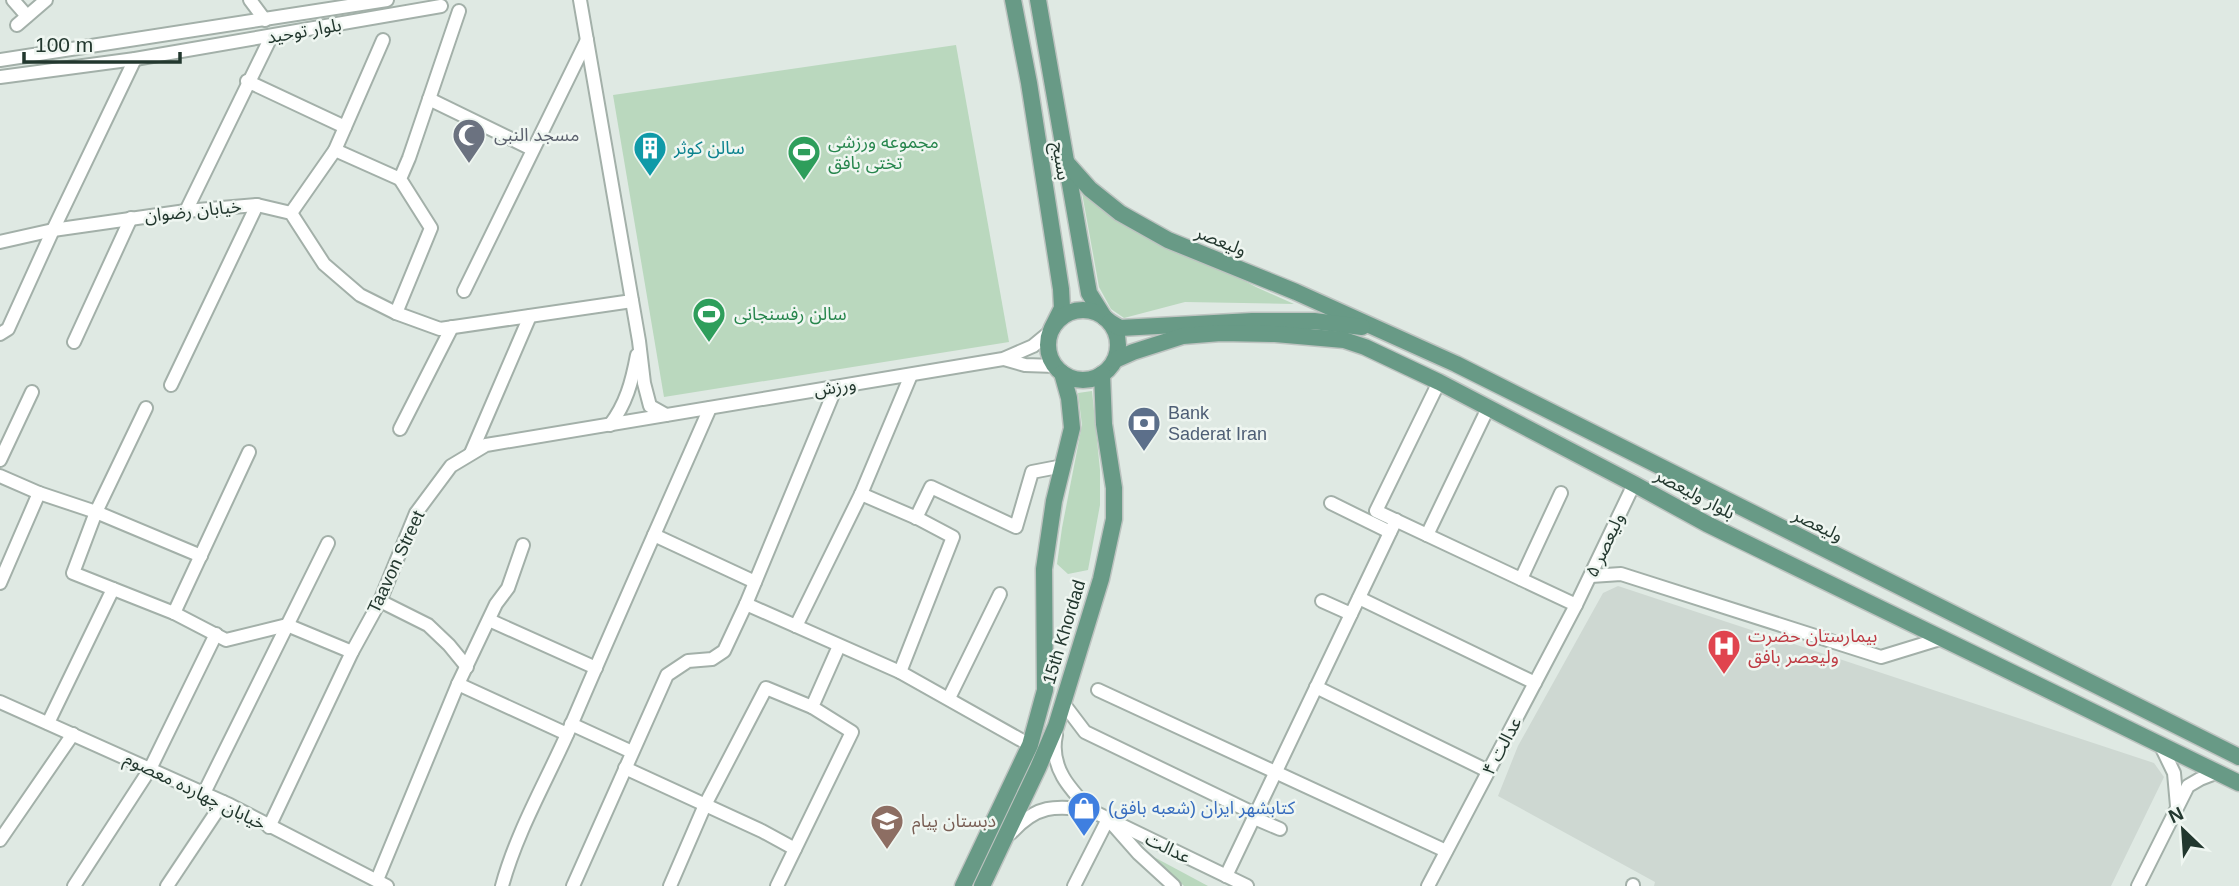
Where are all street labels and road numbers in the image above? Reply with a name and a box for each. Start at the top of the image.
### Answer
street label: بلوار توحید [265,15,343,48]
street label: بسیج [1045,140,1074,182]
street label: خیابان رضوان [144,196,243,227]
street label: ولیعصر [1191,221,1249,261]
street label: ورزش [812,374,858,401]
street label: بلوار ولیعصر [1650,464,1738,524]
street label: ولیعصر [1788,504,1846,547]
street label: Taavon Street [363,507,429,617]
street label: ولیعصر ۵ [1581,510,1629,581]
street label: 15th Khordad [1039,577,1089,687]
street label: عدالت ۴ [1478,714,1526,778]
street label: خیابان چهارده معصوم [119,748,269,838]
street label: عدالت [1142,829,1194,867]

